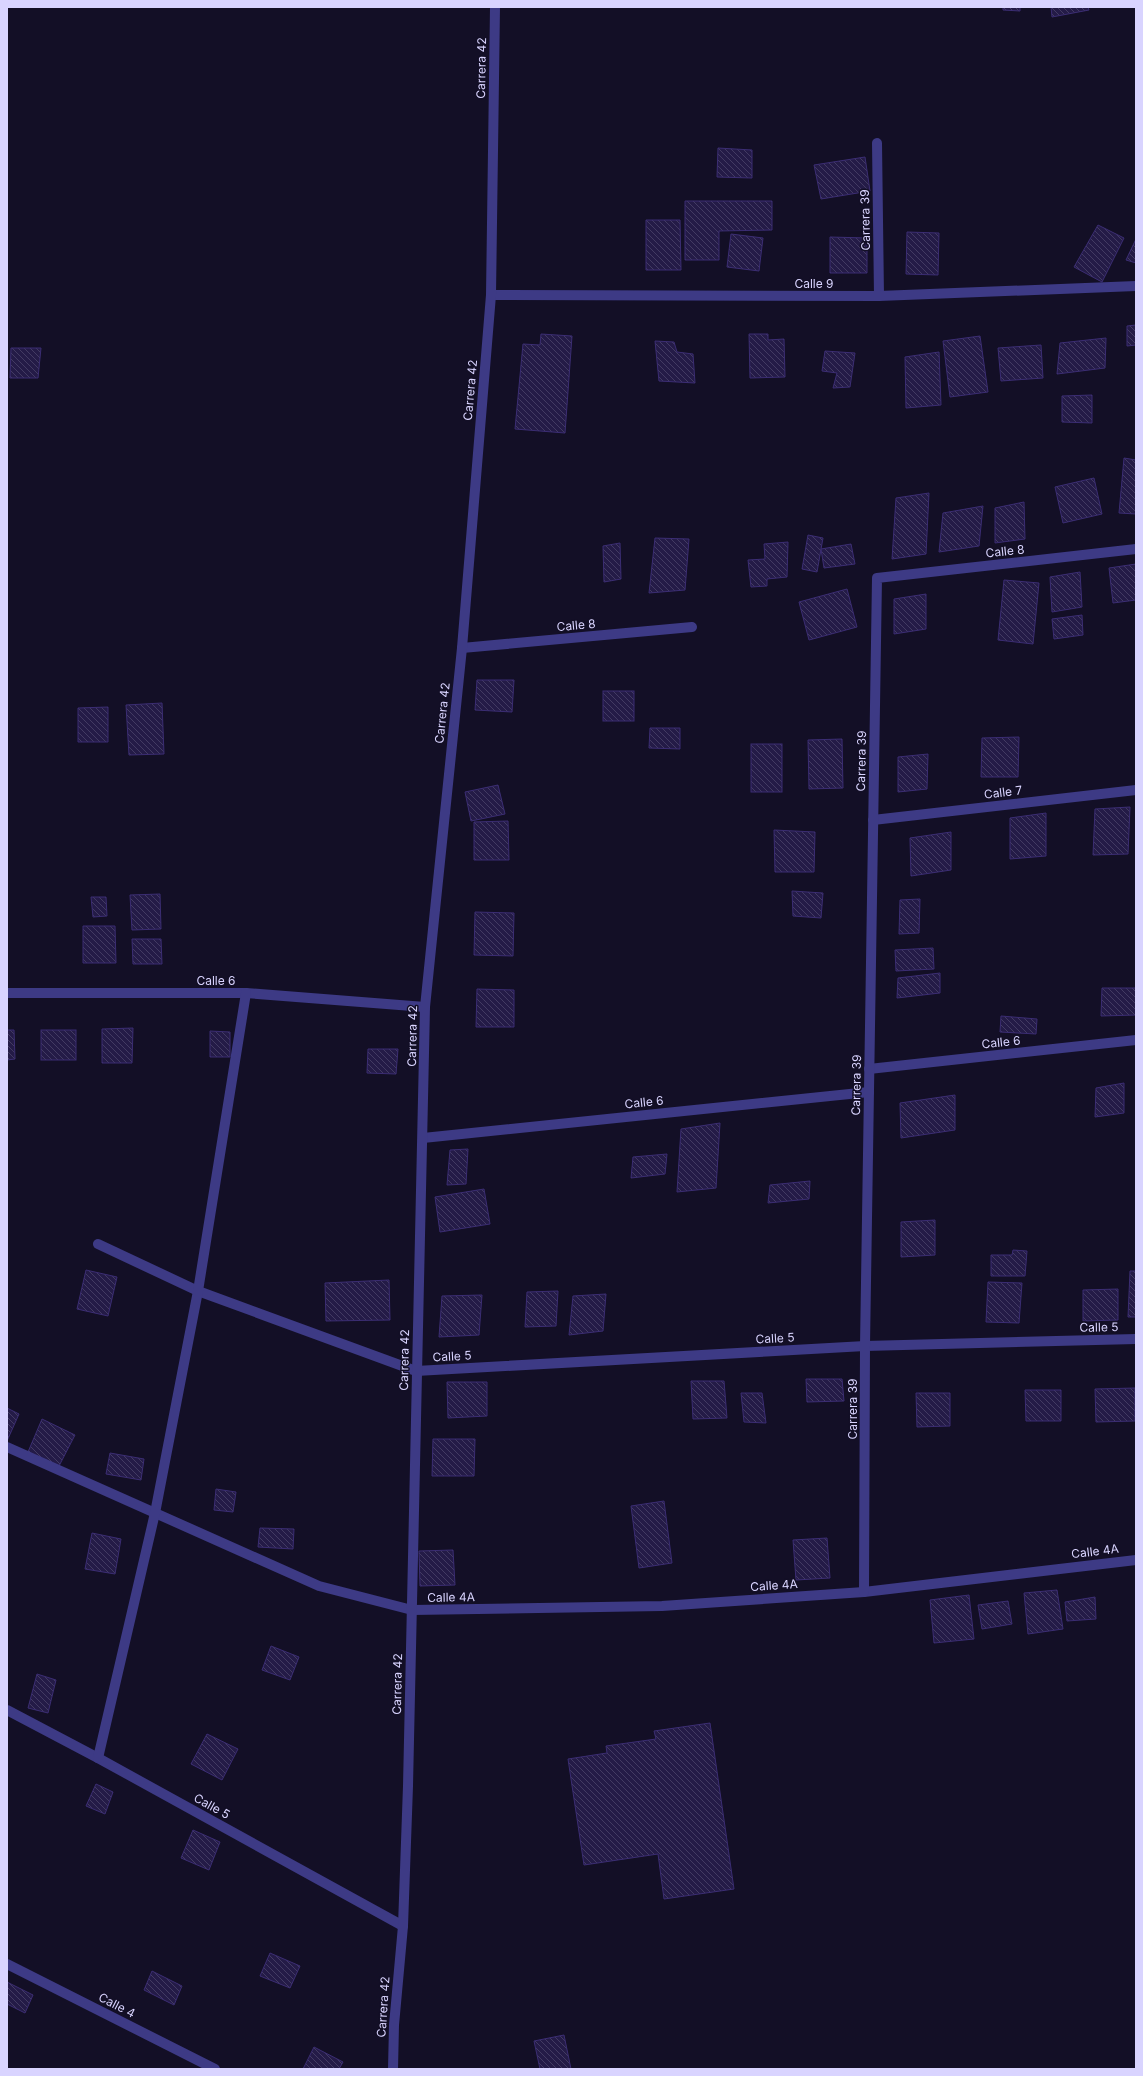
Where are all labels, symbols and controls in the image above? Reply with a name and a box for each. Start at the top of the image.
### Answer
street label: Carrera 42 [473,37,489,99]
street label: Carrera 39 [857,189,873,251]
street label: Calle 9 [794,276,834,291]
street label: Carrera 42 [460,359,480,421]
street label: Calle 8 [985,541,1025,561]
street label: Calle 8 [556,616,596,634]
street label: Carrera 42 [431,682,453,744]
street label: Carrera 39 [853,730,869,792]
street label: Calle 7 [983,782,1023,802]
street label: Calle 6 [196,973,236,988]
street label: Carrera 42 [404,1005,420,1067]
street label: Calle 6 [981,1032,1021,1052]
street label: Carrera 39 [848,1054,864,1116]
street label: Calle 6 [624,1092,664,1112]
street label: Calle 5 [1079,1319,1119,1335]
street label: Carrera 42 [396,1329,412,1391]
street label: Calle 5 [755,1329,795,1347]
street label: Calle 5 [432,1347,472,1365]
street label: Carrera 39 [845,1378,860,1440]
street label: Calle 4A [1070,1541,1120,1561]
street label: Calle 4A [750,1576,798,1594]
street label: Calle 4A [427,1589,475,1605]
street label: Carrera 42 [389,1653,405,1715]
street label: Calle 5 [191,1790,233,1822]
street label: Carrera 42 [373,1976,393,2038]
street label: Calle 4 [96,1989,138,2021]

